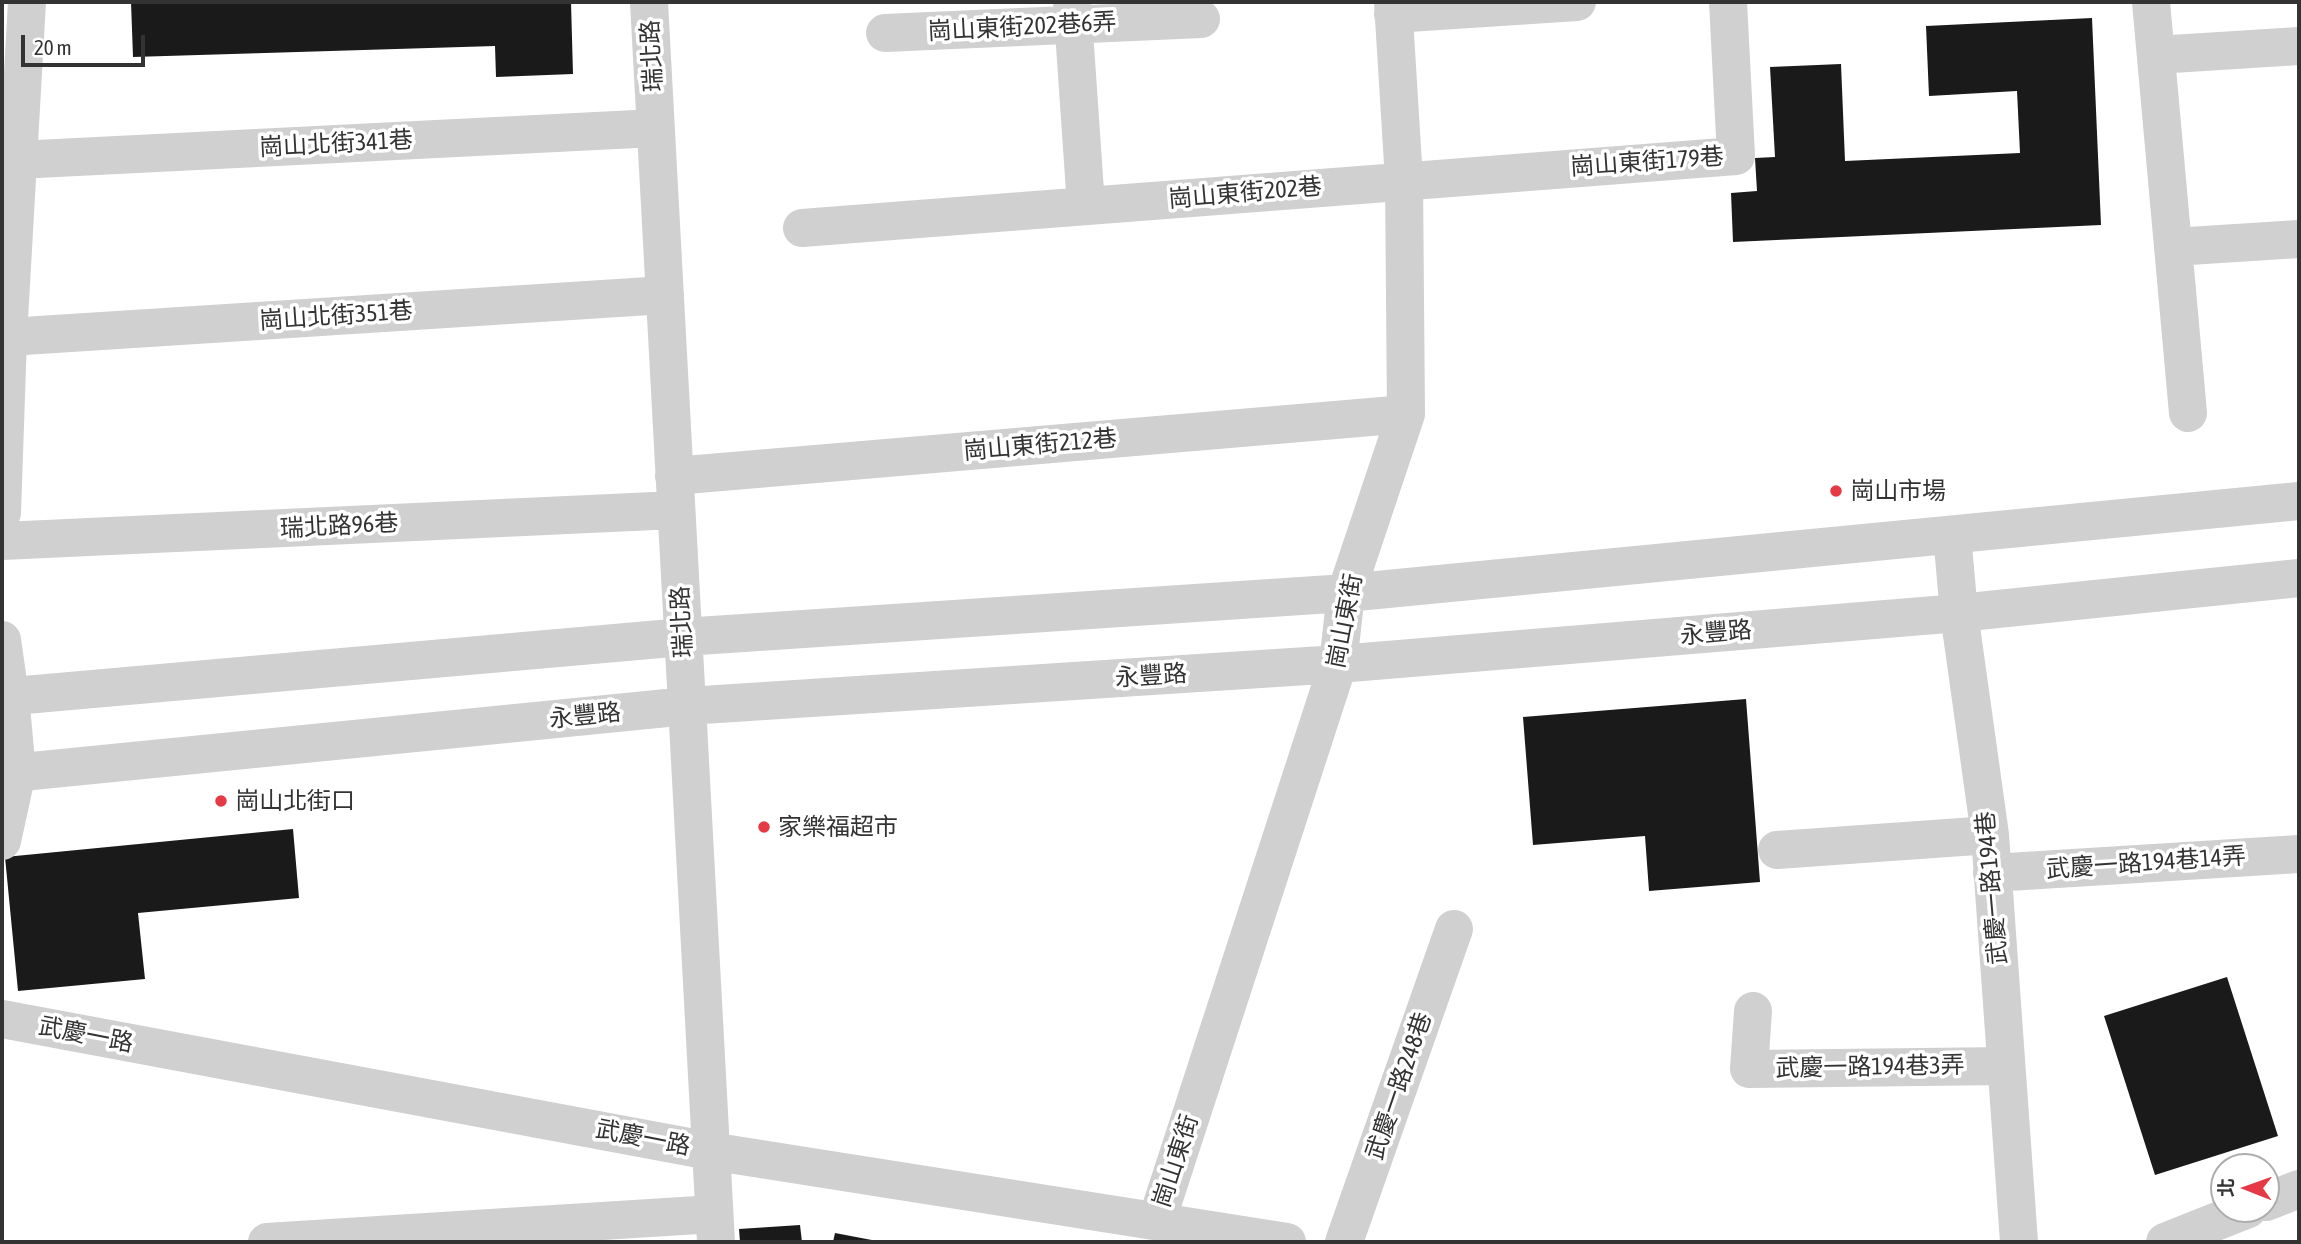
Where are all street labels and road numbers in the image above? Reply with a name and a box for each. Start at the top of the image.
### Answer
street label: 崗山東街202巷6弄 [927,8,1117,46]
street label: 瑞北路 [636,19,668,93]
street label: 崗山北街341巷 [258,126,414,162]
street label: 崗山東街179巷 [1569,142,1725,182]
street label: 崗山東街202巷 [1167,172,1323,214]
street label: 崗山北街351巷 [258,296,414,336]
street label: 崗山東街212巷 [962,424,1118,466]
street label: 瑞北路96巷 [279,509,399,543]
street label: 崗山東街 [1322,571,1368,671]
street label: 瑞北路 [666,585,698,659]
street label: 永豐路 [1679,616,1753,650]
street label: 永豐路 [1114,659,1188,693]
street label: 永豐路 [548,698,622,734]
street label: 武慶一路194巷 [1971,810,2013,966]
street label: 武慶一路194巷14弄 [2045,842,2247,884]
street label: 武慶一路248巷 [1360,1009,1438,1163]
street label: 武慶一路 [36,1012,136,1058]
street label: 武慶一路194巷3弄 [1775,1051,1965,1083]
street label: 崗山東街 [1147,1111,1205,1211]
street label: 武慶一路 [593,1115,693,1161]

